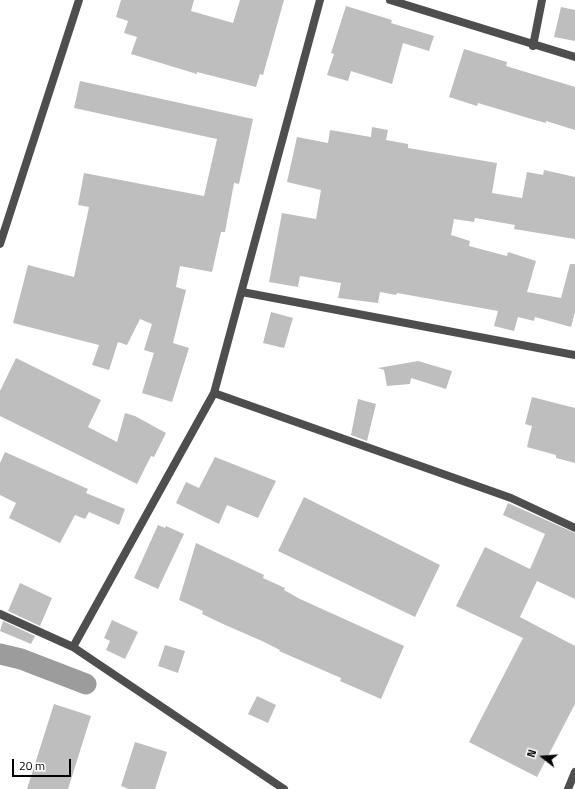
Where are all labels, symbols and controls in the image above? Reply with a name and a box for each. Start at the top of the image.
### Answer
north arrow [523,737,563,777]
text: N [523,748,540,759]
scale bar [14,751,73,777]
text: 20 m [19,756,45,775]

